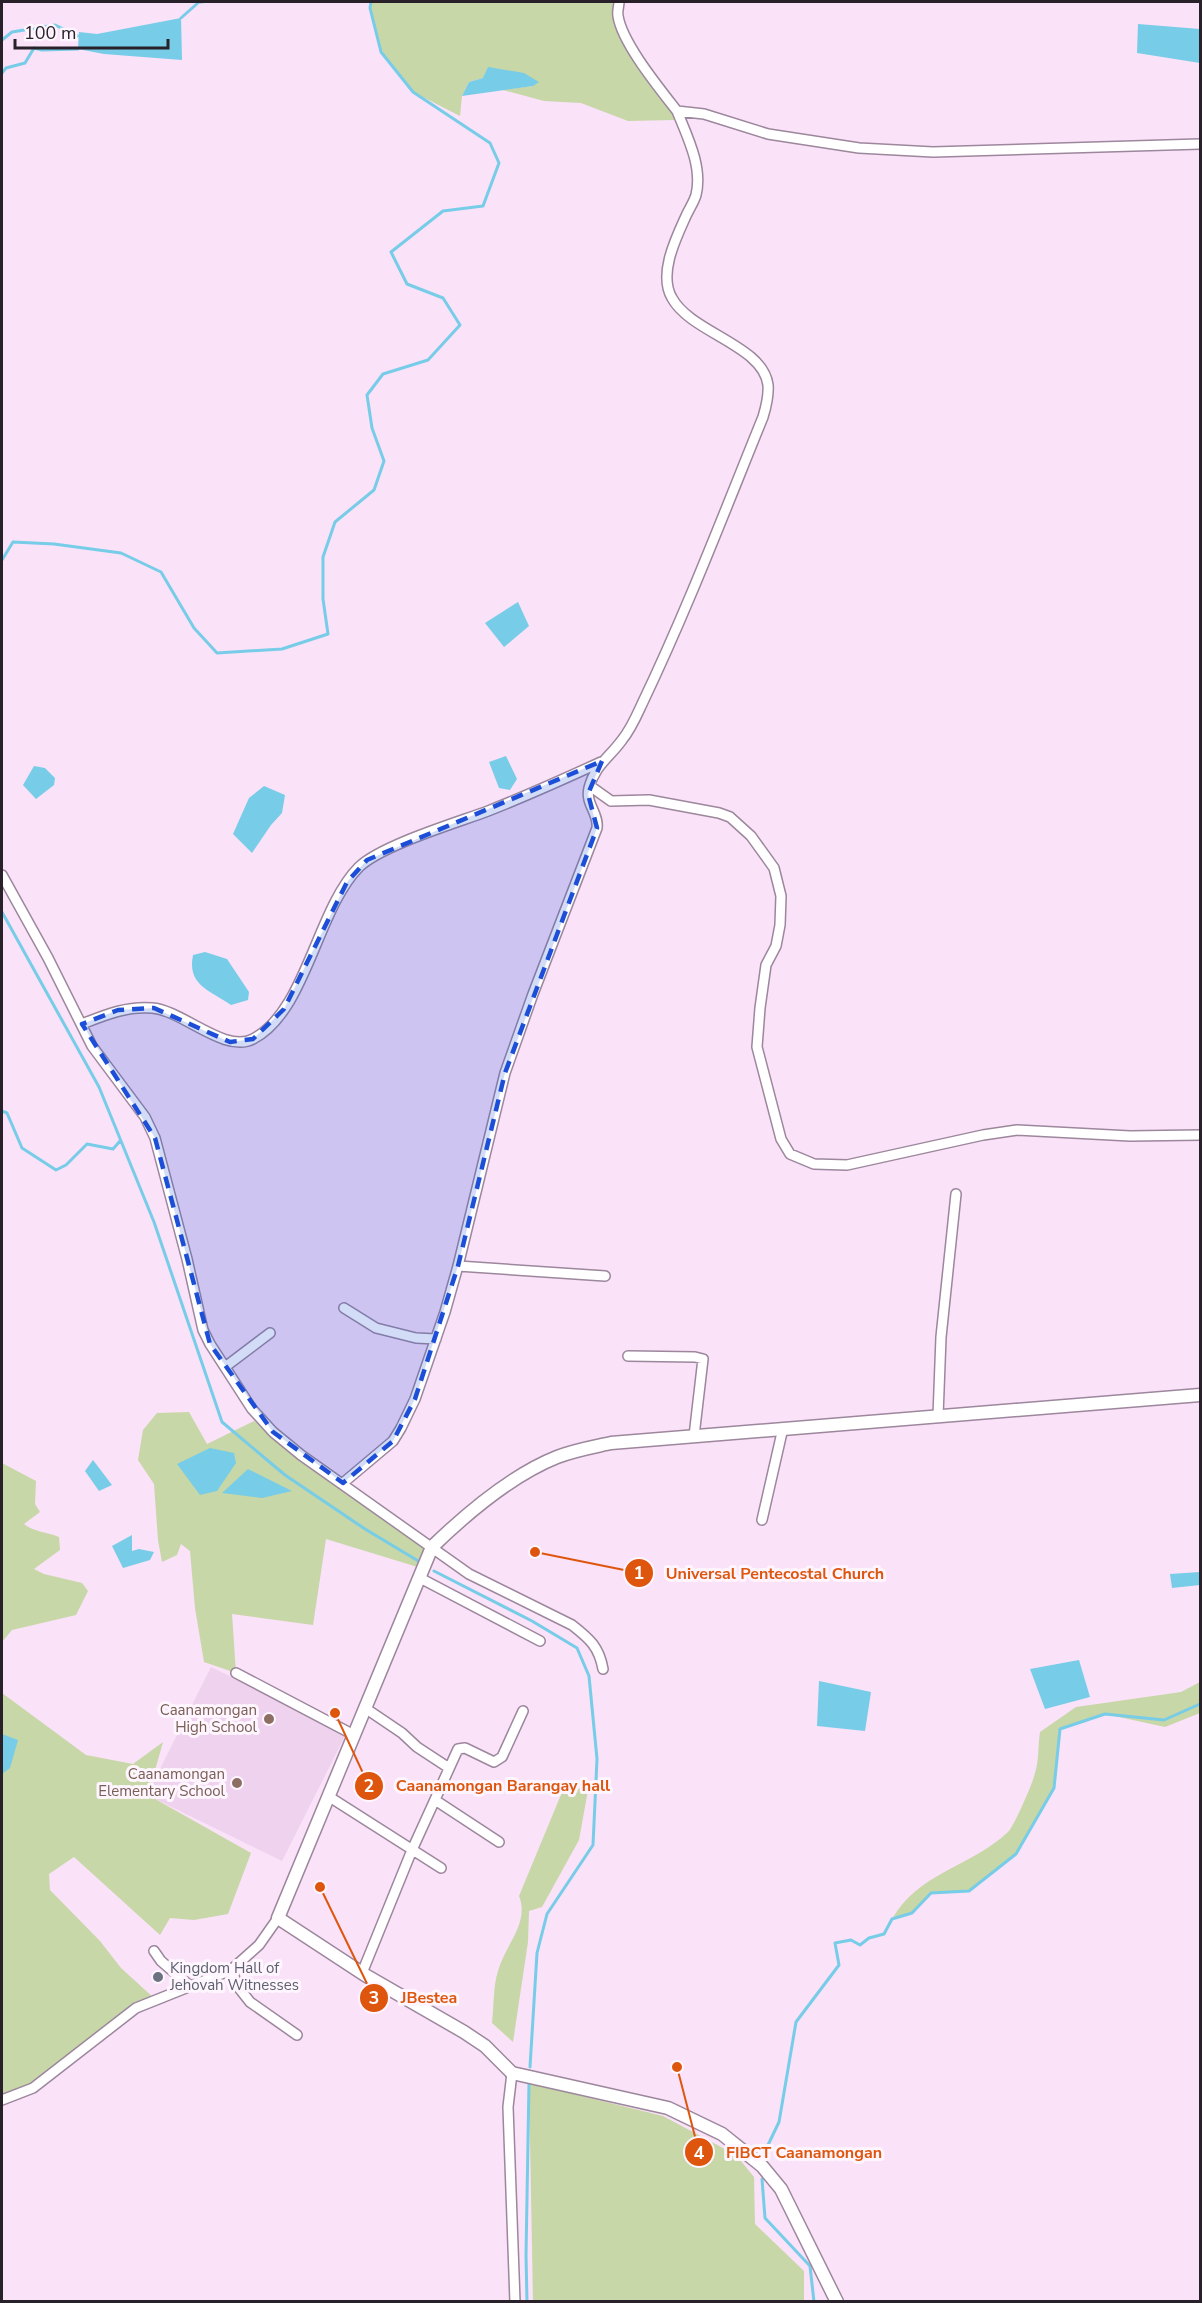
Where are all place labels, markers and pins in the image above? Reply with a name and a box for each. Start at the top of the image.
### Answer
callout: Universal Pentecostal Church [624,1556,896,1590]
place label: Caanamongan High School [160,1700,258,1737]
marker: Caanamongan High School [262,1712,276,1726]
place label: Caanamongan Elementary School [98,1764,226,1801]
callout: Caanamongan Barangay hall [354,1769,623,1803]
marker: Caanamongan Elementary School [230,1776,244,1790]
place label: Kingdom Hall of Jehovah Witnesses [169,1958,299,1995]
marker: Kingdom Hall of Jehovah Witnesses [151,1970,165,1984]
callout: JBestea [359,1981,469,2015]
callout: FIBCT Caanamongan [684,2135,894,2169]

